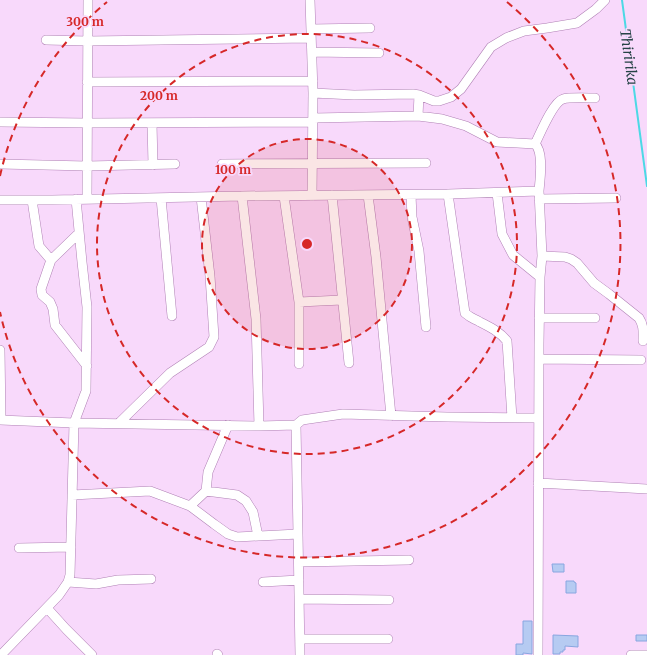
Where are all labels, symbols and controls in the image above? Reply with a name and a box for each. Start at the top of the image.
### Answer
text: 300 m [66,14,104,29]
water label: Thiririka [616,28,642,86]
text: 200 m [140,88,178,103]
text: 100 m [215,162,251,177]
centre of rings [300,237,314,251]

